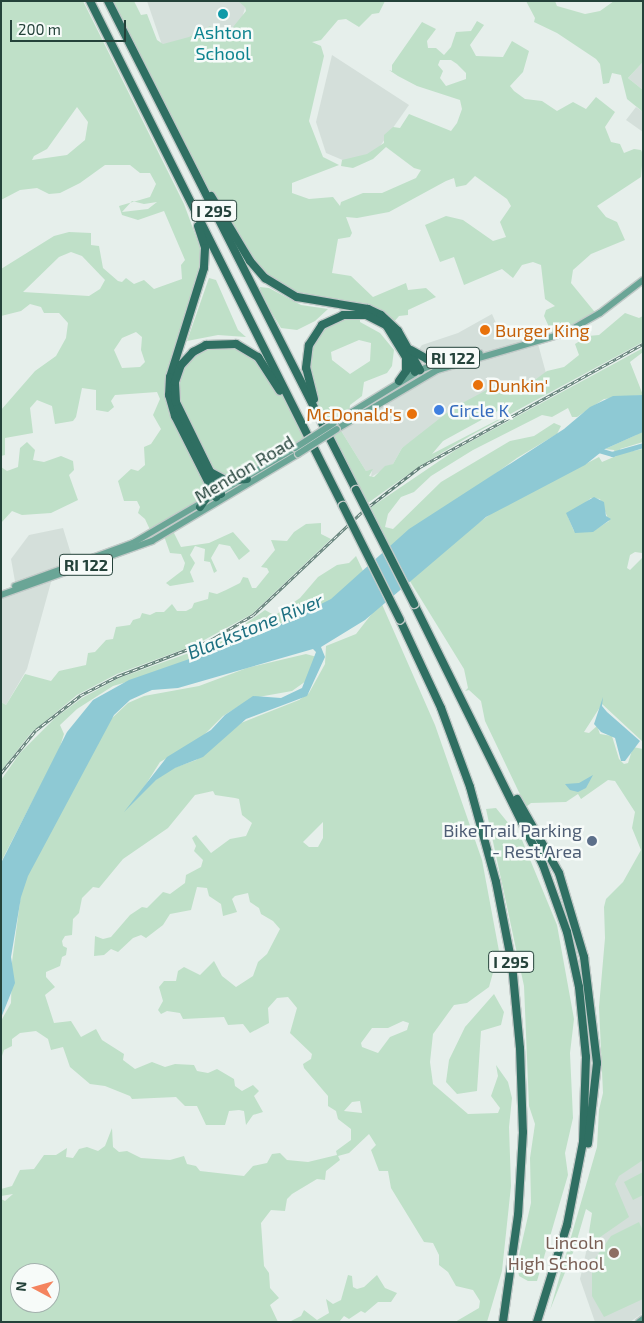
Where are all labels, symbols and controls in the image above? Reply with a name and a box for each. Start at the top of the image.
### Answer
marker: Ashton School [217,8,229,20]
scale bar [12,10,129,42]
text: 200 m [18,20,61,38]
place label: Ashton School [194,22,252,64]
road number: I 295 [190,198,238,225]
place label: Burger King [495,319,590,341]
marker: Burger King [479,324,491,336]
road number: RI 122 [426,344,480,372]
place label: Dunkin' [488,374,548,396]
marker: Dunkin' [472,379,484,391]
place label: Circle K [449,399,509,421]
place label: McDonald's [306,403,402,425]
marker: Circle K [433,404,445,416]
marker: McDonald's [406,408,418,420]
street label: Mendon Road [190,431,298,507]
road number: RI 122 [58,552,114,578]
water label: Blackstone River [184,588,326,664]
place label: Bike Trail Parking - Rest Area [442,820,582,862]
marker: Bike Trail Parking - Rest Area [586,835,598,847]
road number: I 295 [487,949,535,976]
place label: Lincoln High School [508,1232,604,1274]
marker: Lincoln High School [608,1247,620,1259]
north arrow [10,1263,60,1313]
text: N [12,1281,30,1292]

